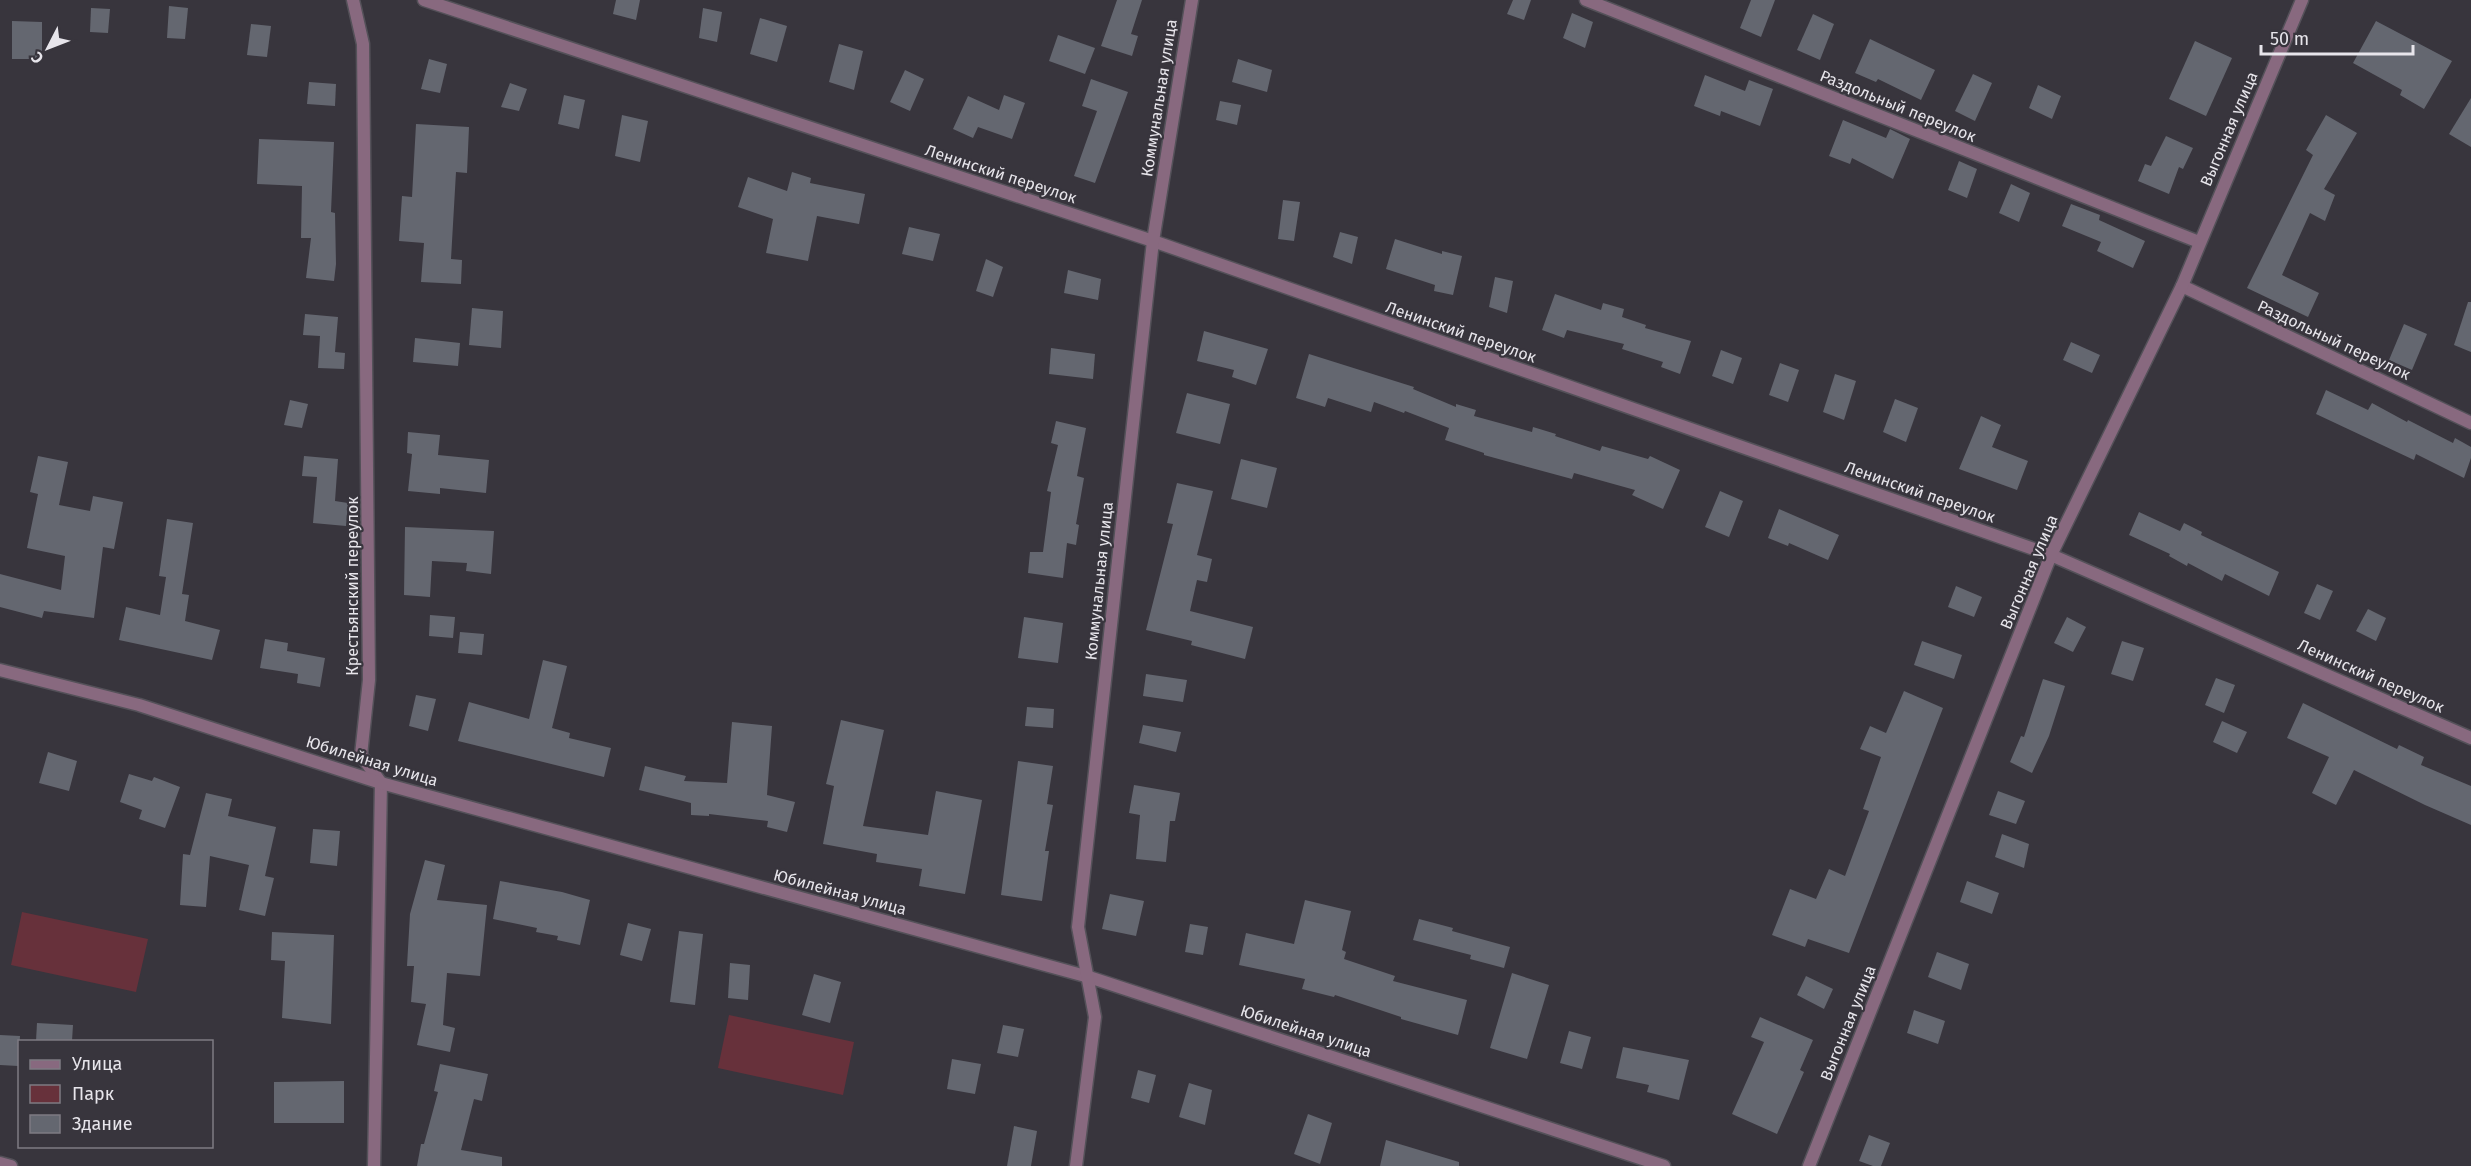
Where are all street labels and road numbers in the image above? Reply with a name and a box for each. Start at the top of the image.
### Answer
street label: Коммунальная улица [1137,18,1181,178]
street label: Раздольный переулок [1817,66,1979,146]
street label: Выгонная улица [2196,69,2262,189]
street label: Ленинский переулок [923,141,1080,208]
street label: Раздольный переулок [2255,296,2414,384]
street label: Ленинский переулок [1383,297,1539,367]
street label: Ленинский переулок [1842,457,1998,527]
street label: Крестьянский переулок [343,496,362,676]
street label: Коммунальная улица [1081,501,1117,661]
street label: Выгонная улица [1996,512,2062,632]
street label: Ленинский переулок [2295,635,2448,717]
street label: Юбилейная улица [304,732,440,790]
street label: Юбилейная улица [772,865,908,919]
street label: Выгонная улица [1816,963,1880,1083]
street label: Юбилейная улица [1238,1001,1374,1061]

